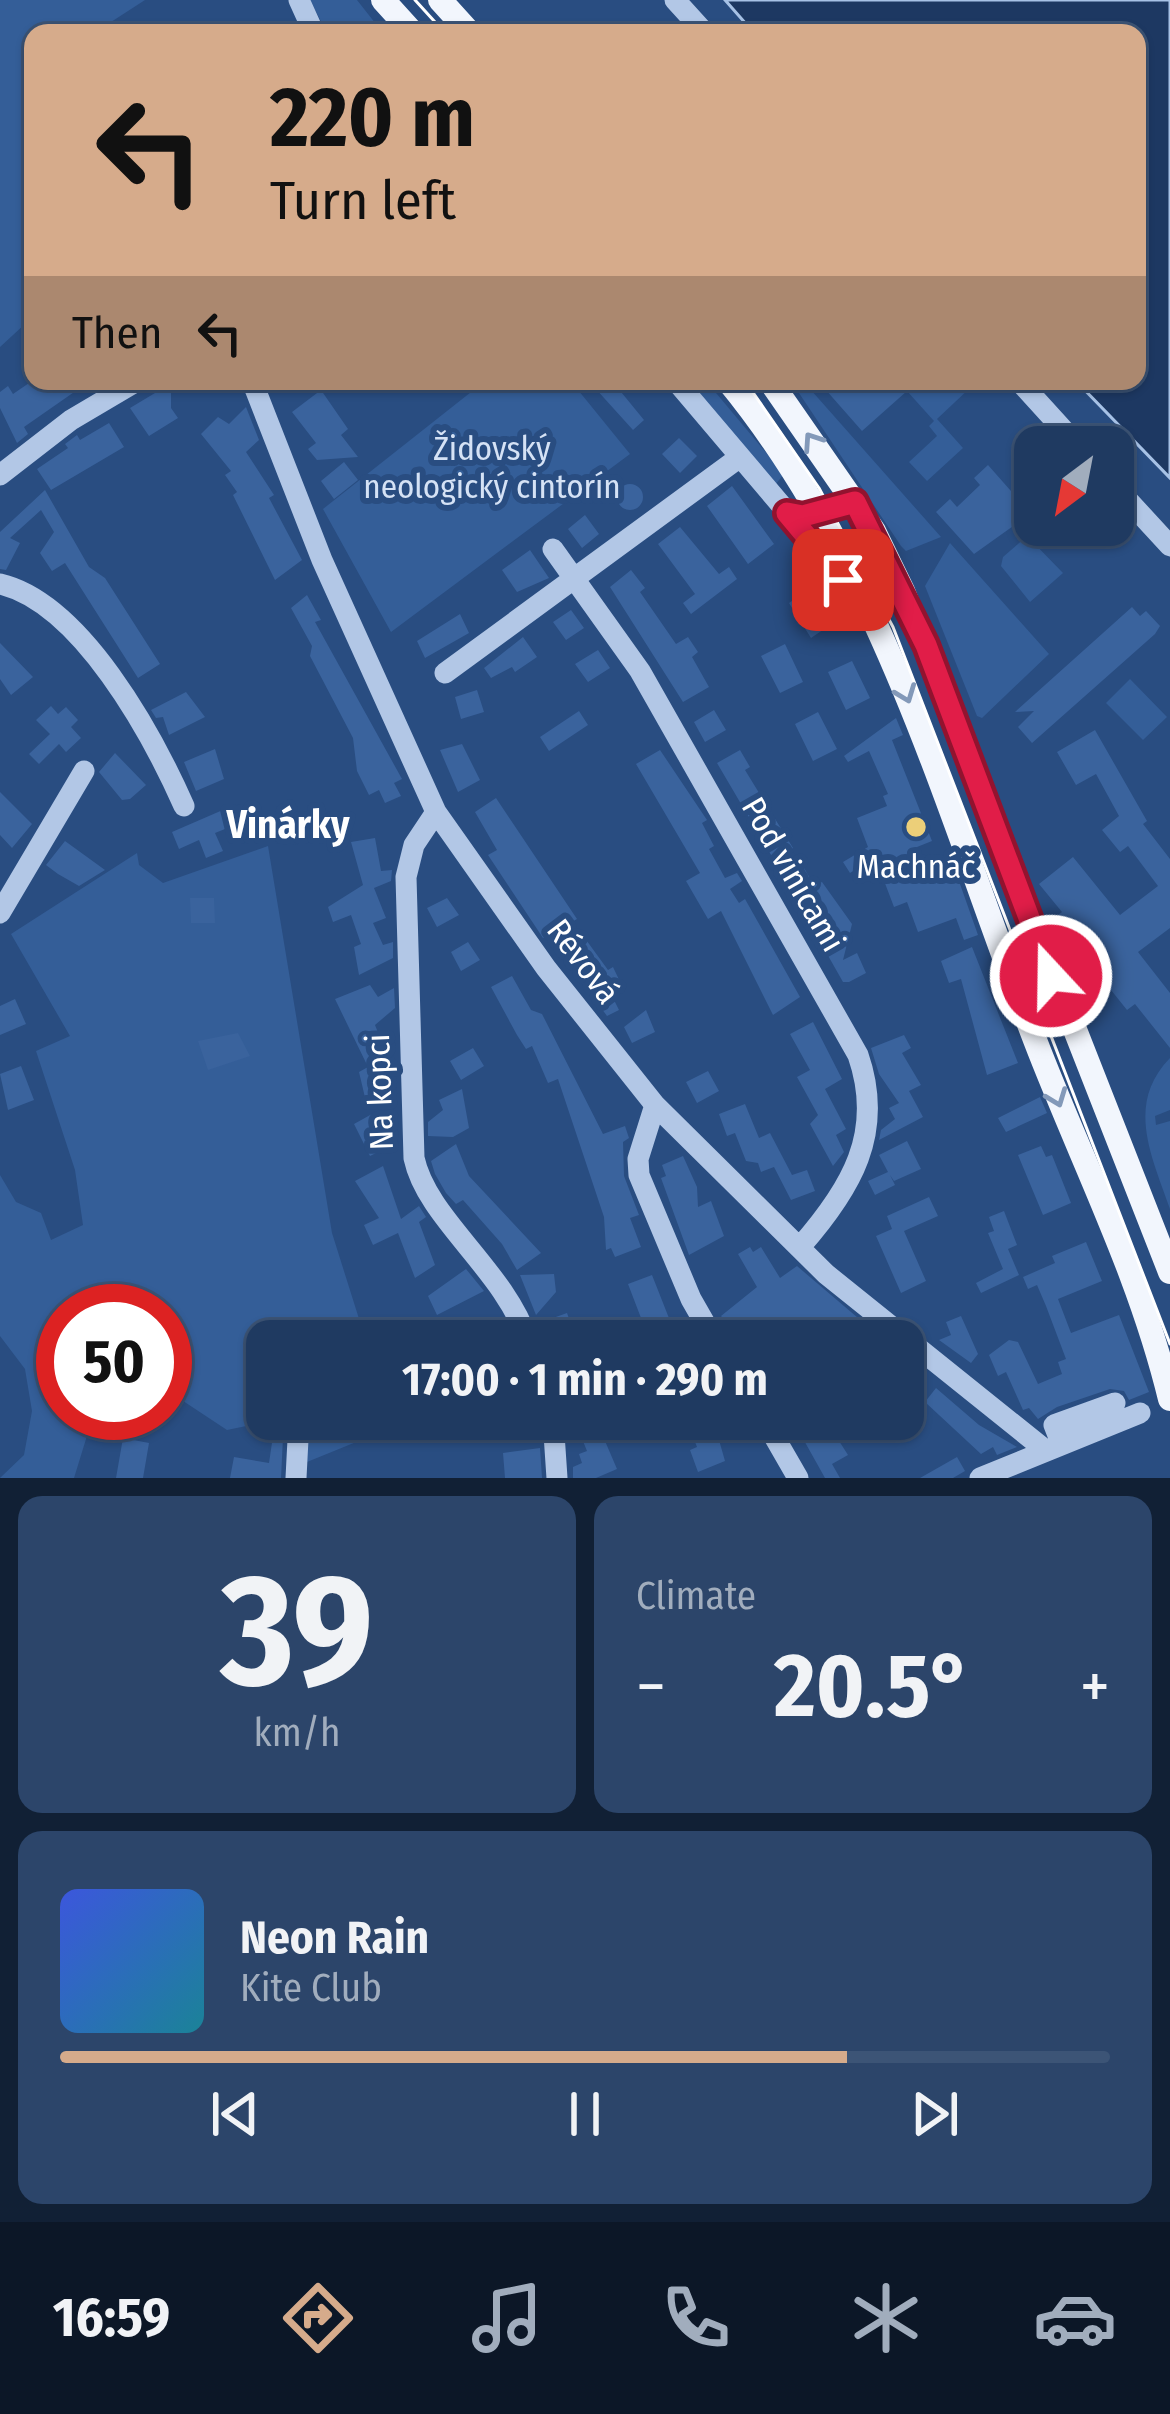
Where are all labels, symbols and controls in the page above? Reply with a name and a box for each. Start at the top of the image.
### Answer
text: 220 m [270,67,475,168]
icon: left [72,72,228,228]
text: Turn left [270,169,456,233]
icon: left [187,300,253,366]
text: Then [72,306,163,360]
north arrow [1014,426,1134,546]
map controls [1014,426,1134,546]
park label: Židovský neologický cintorín [363,429,621,507]
one-way arrow [805,433,827,455]
pin [792,529,894,631]
icon: arrive [810,547,876,613]
one-way arrow [891,682,916,703]
street label: Pod vinicami [733,790,853,959]
district label: Vinárky [225,802,350,848]
marker: Machnáč [903,814,929,840]
place label: Machnáč [857,847,975,887]
street label: Révová [538,911,628,1012]
position arrow [988,913,1114,1039]
street label: Na kopci [358,1033,402,1151]
one-way arrow [1043,1087,1068,1108]
speed limit sign: 50 [36,1284,192,1440]
text: 17:00 · 1 min · 290 m [402,1353,768,1407]
text: 39 [220,1538,374,1725]
text: Climate [636,1573,756,1619]
text: 20.5° [774,1632,972,1740]
text: − [636,1647,666,1726]
text: + [1080,1647,1110,1726]
text: km/h [254,1710,340,1756]
text: Neon Rain [240,1911,429,1965]
text: Kite Club [240,1965,382,2011]
icon: previous [202,2081,268,2147]
icon: pause [552,2081,618,2147]
icon: next [902,2081,968,2147]
icon: directions [276,2276,360,2360]
icon: music [465,2276,549,2360]
icon: phone [654,2276,738,2360]
icon: climate [844,2276,928,2360]
icon: car [1033,2276,1117,2360]
text: 16:59 [53,2286,170,2350]

